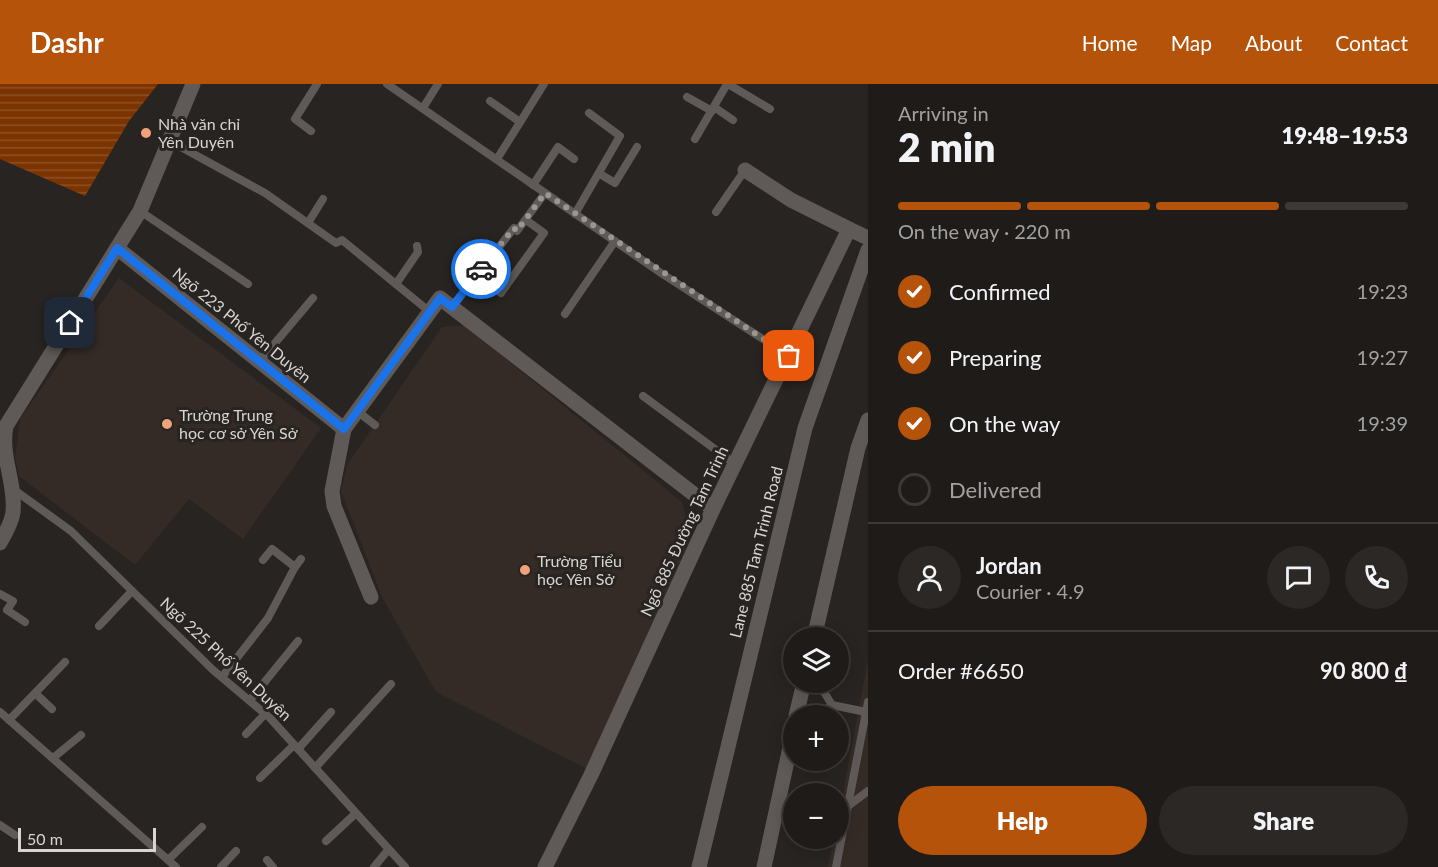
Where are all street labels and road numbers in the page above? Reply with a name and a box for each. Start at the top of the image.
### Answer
street label: Ngõ 223 Phố Yên Duyên [169,263,315,386]
street label: Ngõ 885 Đường Tam Trinh [636,443,731,619]
street label: Lane 885 Tam Trinh Road [725,464,786,640]
street label: Ngõ 225 Phố Yên Duyên [157,593,296,724]

